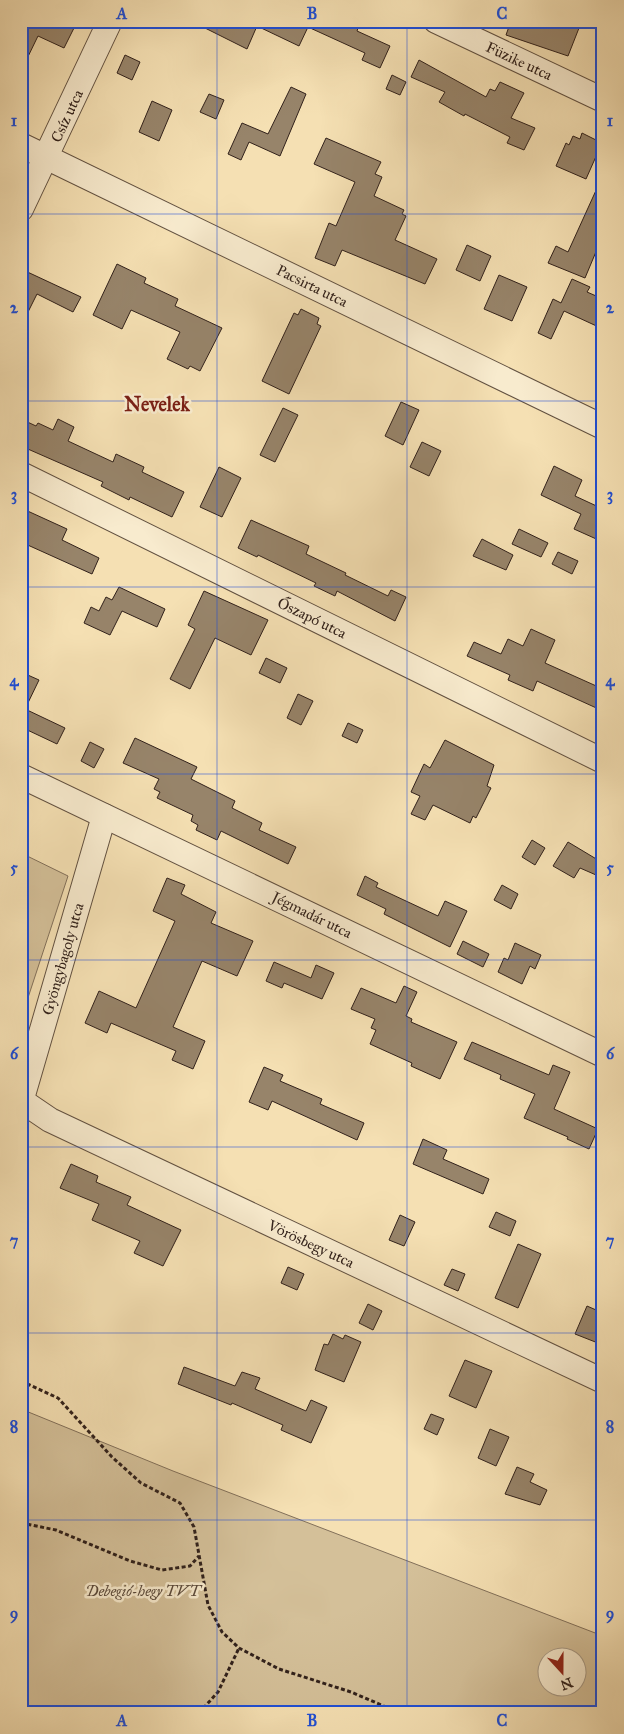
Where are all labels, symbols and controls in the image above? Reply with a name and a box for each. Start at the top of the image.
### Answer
text: A [116,4,128,23]
text: B [307,4,317,23]
text: C [497,4,508,23]
street label: Füzike utca [483,38,556,84]
street label: Csíz utca [47,86,87,145]
text: 1 [11,111,18,130]
text: 1 [607,111,614,130]
street label: Pacsirta utca [273,261,351,311]
text: 2 [10,298,19,317]
text: 2 [606,298,615,317]
district label: Nevelek [124,392,190,416]
text: 3 [11,485,17,505]
text: 3 [607,485,613,505]
street label: Őszapó utca [275,593,350,643]
text: 4 [10,671,20,691]
text: 4 [606,671,616,691]
text: 5 [10,858,18,877]
text: 5 [606,858,614,877]
street label: Jégmadár utca [267,887,355,943]
street label: Gyöngybagoly utca [38,900,88,1017]
text: 6 [10,1044,19,1063]
text: 6 [606,1044,615,1063]
street label: Vörösbegy utca [264,1216,358,1272]
text: 7 [10,1231,19,1250]
text: 7 [606,1231,615,1250]
text: 8 [10,1417,18,1436]
text: 8 [606,1417,614,1436]
park label: Debegió-hegy TVT [86,1582,203,1600]
text: 9 [10,1604,18,1624]
text: 9 [606,1604,614,1624]
north arrow [536,1646,586,1696]
text: N [558,1674,575,1694]
text: A [116,1711,128,1730]
text: B [307,1711,317,1730]
text: C [497,1711,508,1730]

